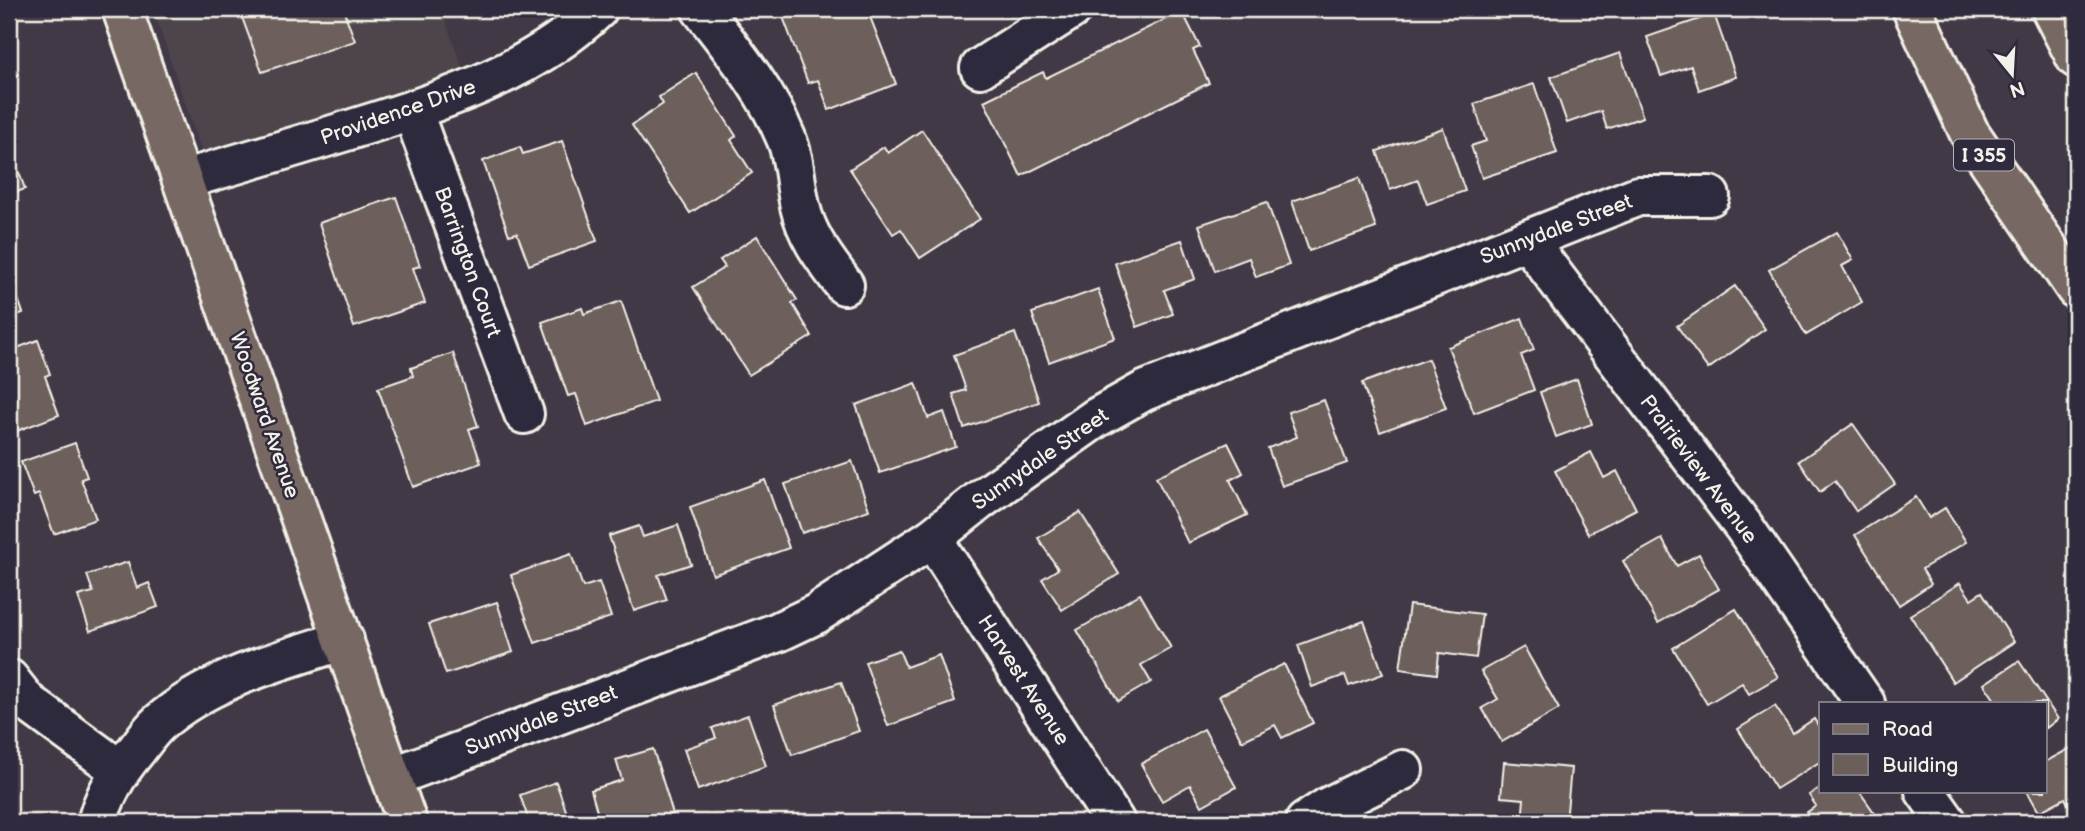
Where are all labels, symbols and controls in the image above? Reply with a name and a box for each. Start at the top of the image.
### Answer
north arrow [1976,38,2046,108]
street label: Providence Drive [317,74,479,151]
text: N [2006,76,2027,102]
road number: I 355 [1954,140,2014,170]
street label: Barrington Court [429,184,507,341]
street label: Sunnydale Street [1477,189,1636,270]
street label: Woodward Avenue [224,329,305,502]
street label: Prairieview Avenue [1635,390,1763,549]
street label: Sunnydale Street [967,403,1114,516]
street label: Harvest Avenue [972,611,1075,750]
street label: Sunnydale Street [462,680,621,761]
legend [1819,702,2046,792]
text: Road [1882,717,1933,742]
text: Building [1882,753,1958,778]

